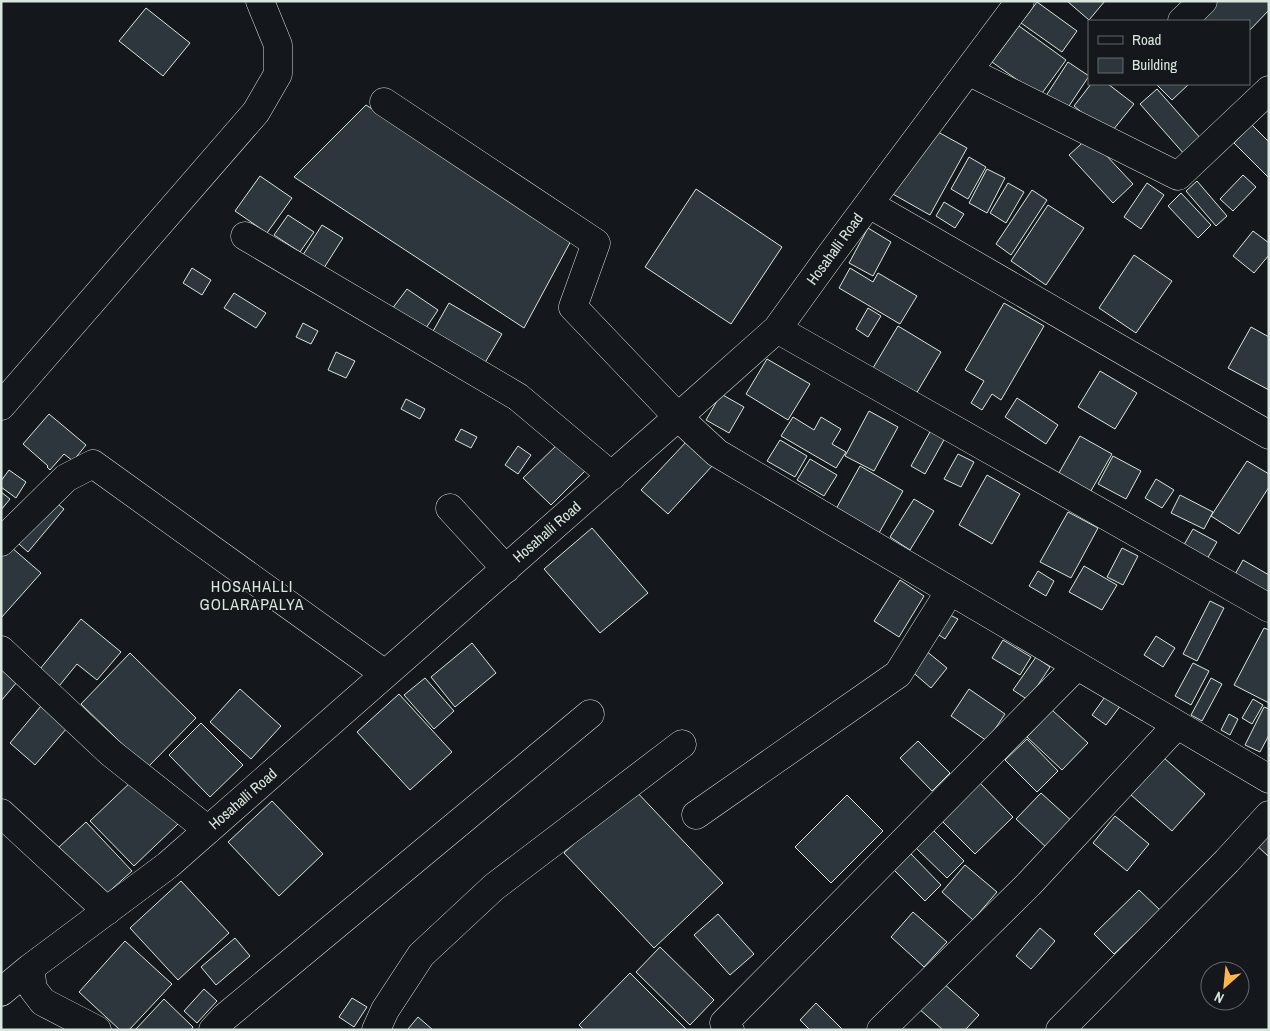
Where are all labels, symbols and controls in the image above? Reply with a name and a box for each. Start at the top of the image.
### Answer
legend [1088,20,1250,85]
text: Road [1132,29,1161,50]
text: Building [1132,54,1177,75]
street label: Hosahalli Road [801,209,868,289]
street label: Hosahalli Road [508,496,585,567]
district label: HOSAHALLI GOLARAPALYA [199,575,305,615]
street label: Hosahalli Road [204,763,281,834]
north arrow [1200,961,1250,1011]
text: N [1211,988,1227,1007]

